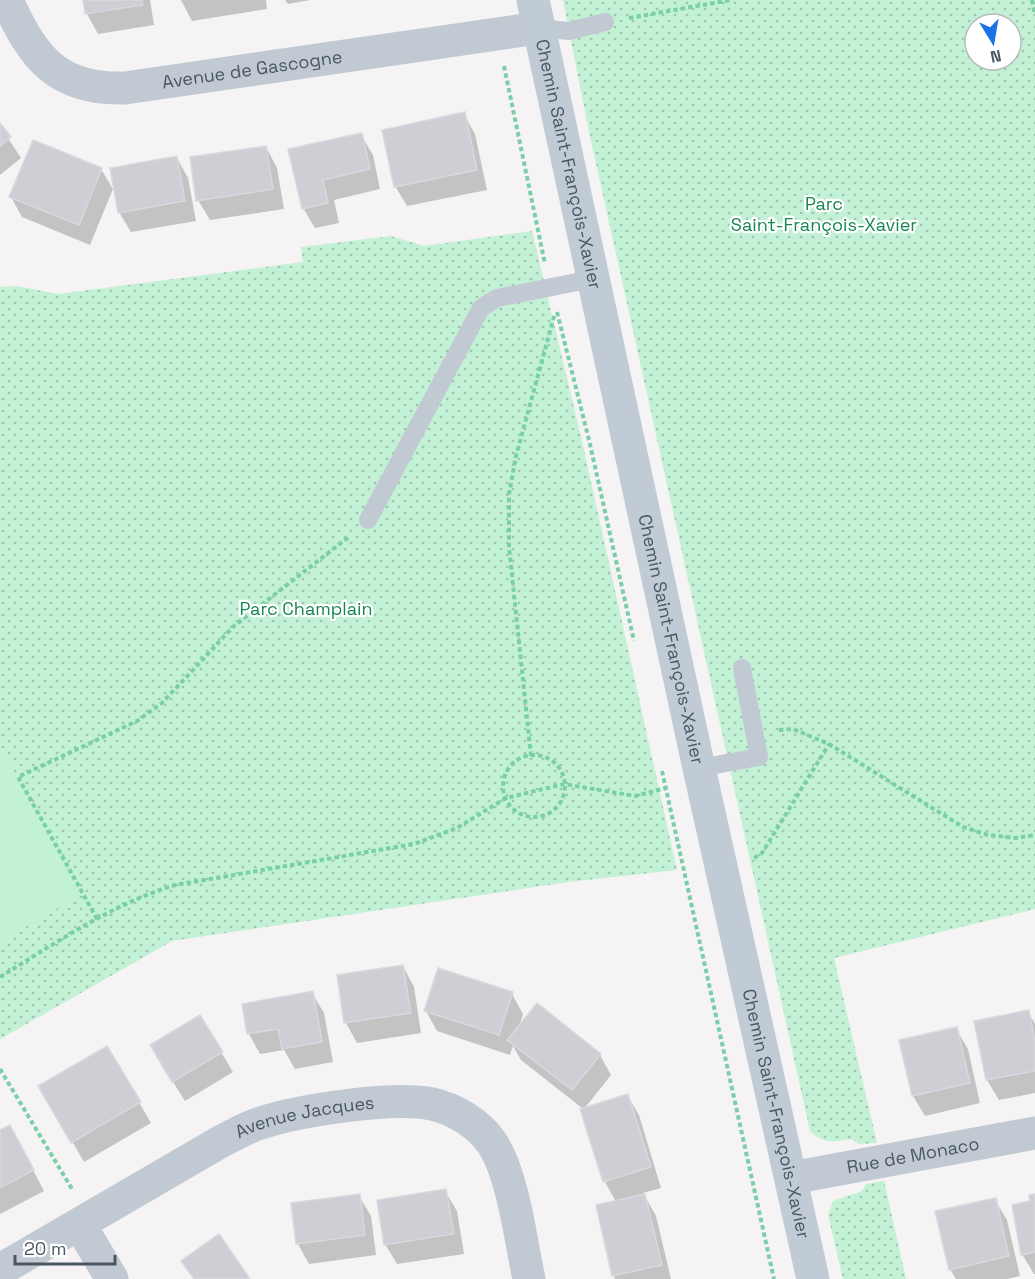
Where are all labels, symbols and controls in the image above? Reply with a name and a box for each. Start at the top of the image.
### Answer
north arrow [963,12,1023,72]
street label: Chemin Saint-François-Xavier [531,37,607,292]
street label: Avenue de Gascogne [160,45,344,93]
text: N [988,45,1003,68]
park label: Parc Saint-François-Xavier [731,192,917,236]
street label: Chemin Saint-François-Xavier [633,512,710,767]
park label: Parc Champlain [239,597,373,620]
street label: Chemin Saint-François-Xavier [738,987,816,1241]
street label: Avenue Jacques [231,1091,375,1143]
street label: Rue de Monaco [845,1132,981,1179]
scale bar [15,1228,116,1266]
text: 20 m [24,1237,67,1260]

